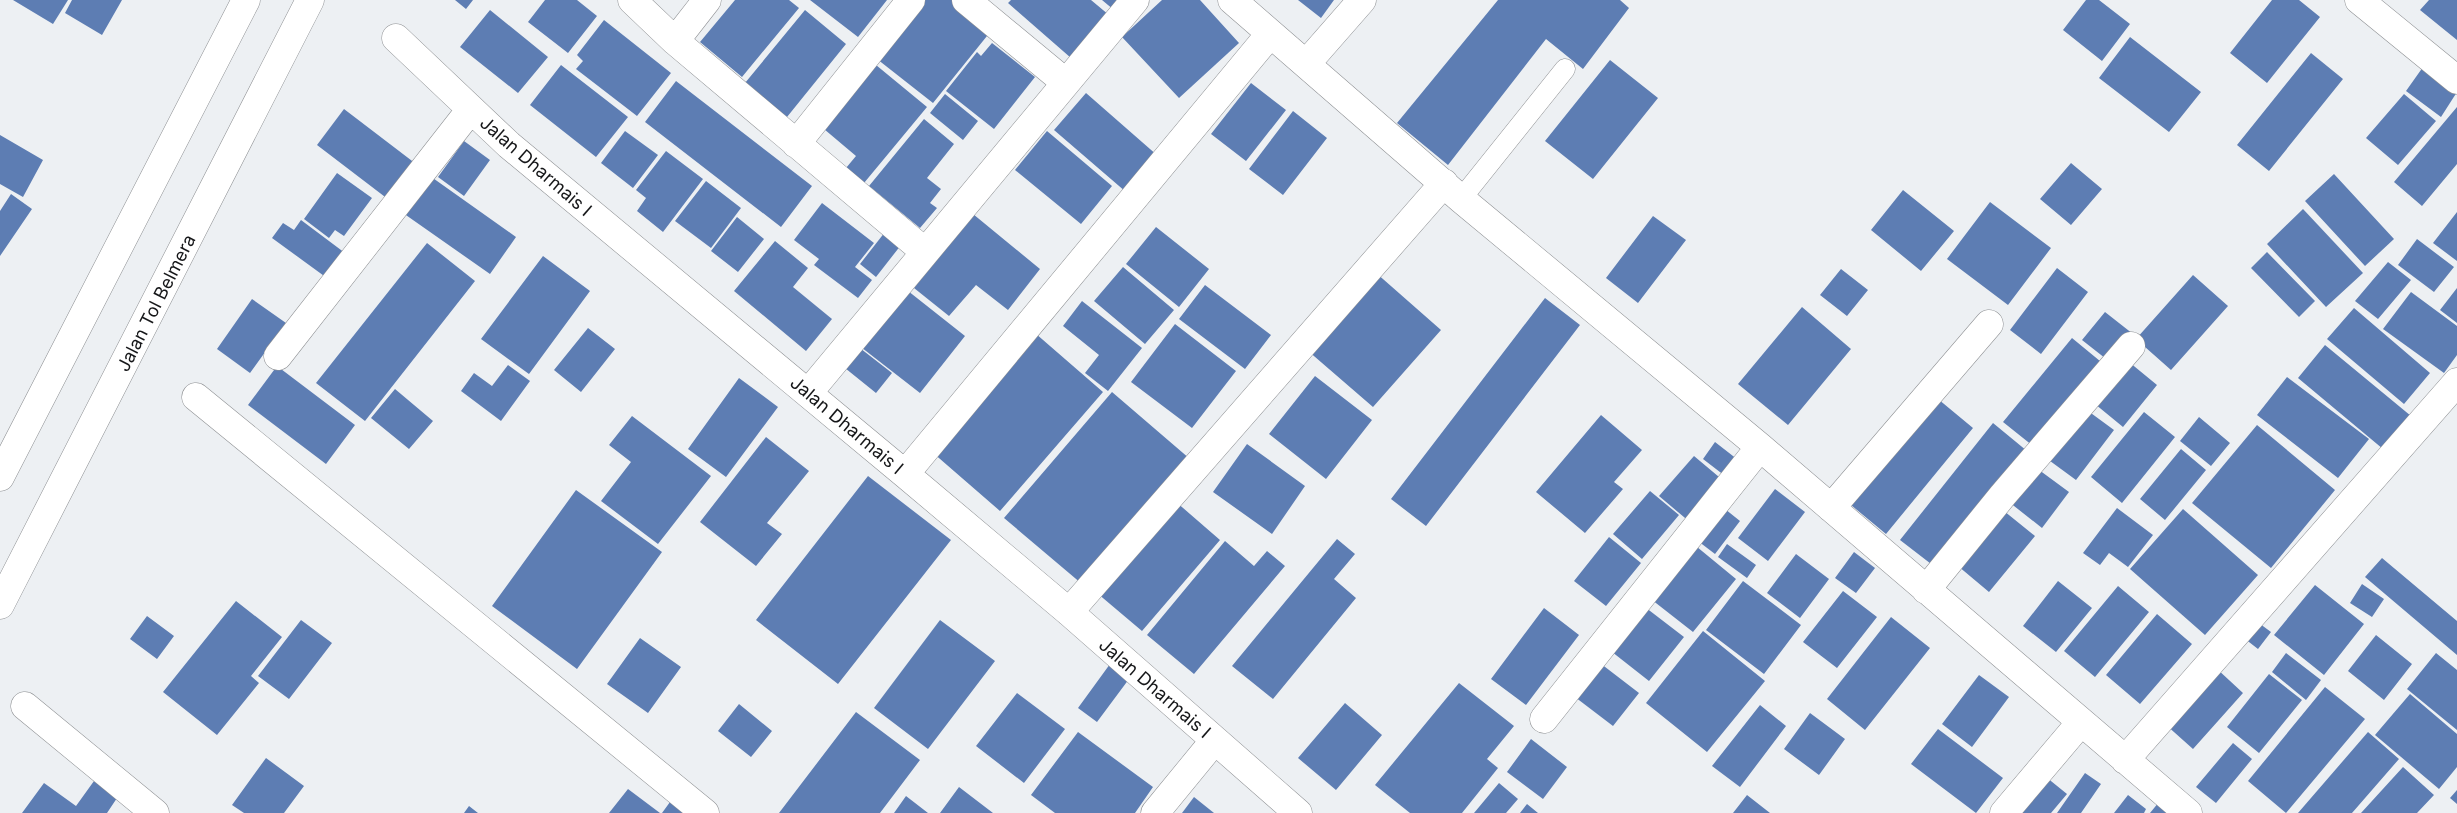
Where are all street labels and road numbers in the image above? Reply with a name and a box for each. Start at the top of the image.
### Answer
street label: Jalan Dharmais I [476,112,596,220]
street label: Jalan Tol Belmera [112,231,200,375]
street label: Jalan Dharmais I [786,372,908,478]
street label: Jalan Dharmais I [1095,634,1215,742]

